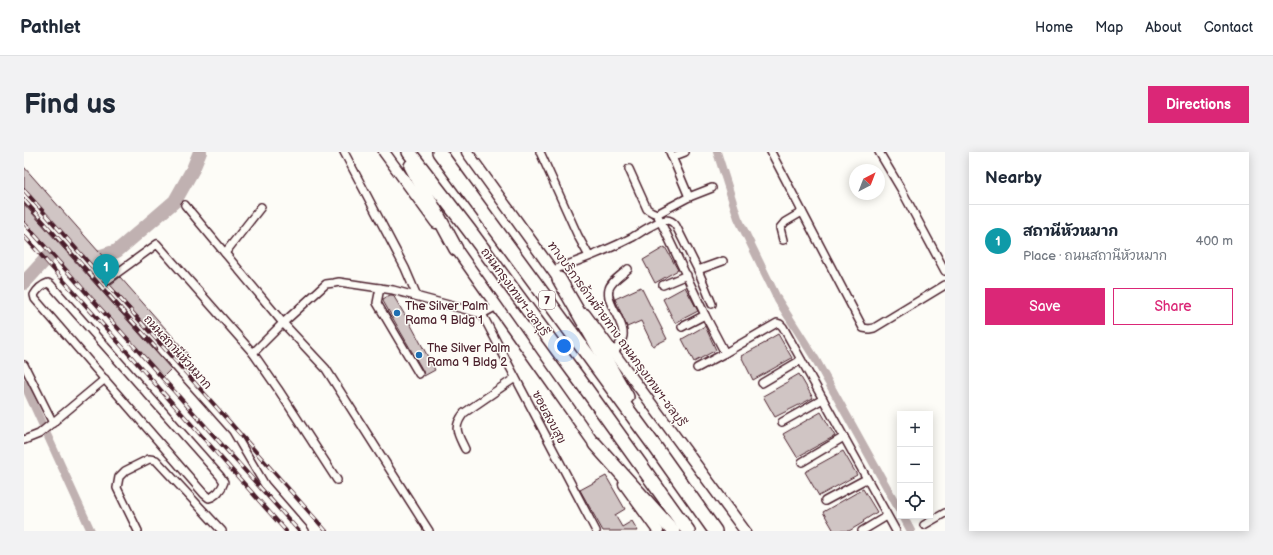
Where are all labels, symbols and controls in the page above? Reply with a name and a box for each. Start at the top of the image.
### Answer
text: Pathlet [20,16,81,39]
text: Home [1035,19,1073,36]
text: Map [1095,19,1123,36]
text: About [1145,19,1182,36]
text: Contact [1204,19,1253,36]
button: Directions [1148,86,1249,123]
text: Find us [24,88,116,121]
north arrow [849,164,885,200]
text: Nearby [985,168,1042,188]
text: สถานีหัวหมาก [1023,222,1118,241]
text: 1 [995,233,1001,249]
text: 400 m [1196,233,1233,249]
street label: ทางบริการด้านซ้ายทาง ถนนกรุงเทพฯ-ชลบุรี [543,238,689,431]
street label: ถนนกรุงเทพฯ-ชลบุรี [477,245,552,341]
text: Place · ถนนสถานีหัวหมาก [1023,248,1167,264]
pin: 1 [93,254,119,287]
button: Save [985,288,1105,325]
button: Share [1113,288,1233,325]
road number: 7 [539,291,555,309]
place label: The Silver Palm Rama 9 Bldg 1 [405,299,488,328]
marker: The Silver Palm Rama 9 Bldg 1 [392,308,402,318]
street label: ถนนสถานีหัวหมาก [140,312,215,393]
your location [554,336,574,356]
place label: The Silver Palm Rama 9 Bldg 2 [427,341,510,370]
marker: The Silver Palm Rama 9 Bldg 2 [414,350,424,360]
street label: ซอยสงบสุข [527,388,569,447]
map controls [897,411,933,519]
button: + [897,411,933,447]
button: − [897,447,933,483]
button: locate [897,483,933,519]

